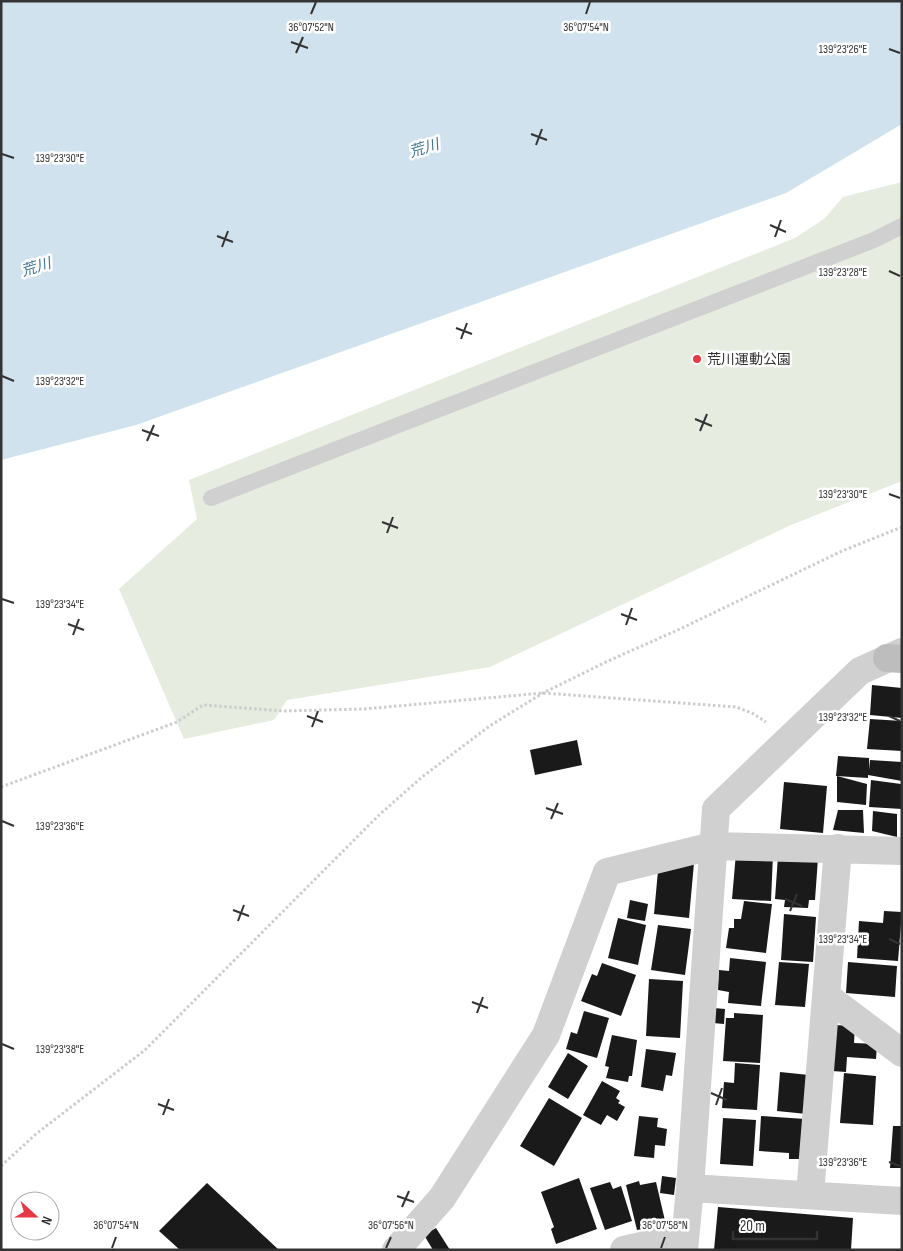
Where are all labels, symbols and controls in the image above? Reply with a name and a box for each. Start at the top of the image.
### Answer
text: 36°07'52"N [288,20,334,35]
text: 36°07'54"N [563,20,609,35]
text: 139°23'26"E [819,42,867,57]
water label: 荒川 [407,134,443,162]
text: 139°23'30"E [36,151,84,166]
water label: 荒川 [19,253,55,281]
text: 139°23'28"E [819,265,867,280]
place label: 荒川運動公園 [707,351,791,368]
marker: 荒川運動公園 [691,353,703,365]
text: 139°23'32"E [36,374,84,389]
text: 139°23'30"E [819,487,867,502]
text: 139°23'34"E [36,597,84,612]
text: 139°23'32"E [819,710,867,725]
text: 139°23'36"E [36,819,84,834]
text: 139°23'34"E [819,932,867,947]
text: 139°23'38"E [36,1042,84,1057]
text: 139°23'36"E [819,1155,867,1170]
north arrow [10,1191,60,1241]
scale bar [733,1208,817,1240]
text: N [37,1214,56,1227]
text: 20 m [740,1217,765,1236]
text: 36°07'54"N [93,1218,139,1233]
text: 36°07'56"N [368,1218,414,1233]
text: 36°07'58"N [642,1218,688,1233]

